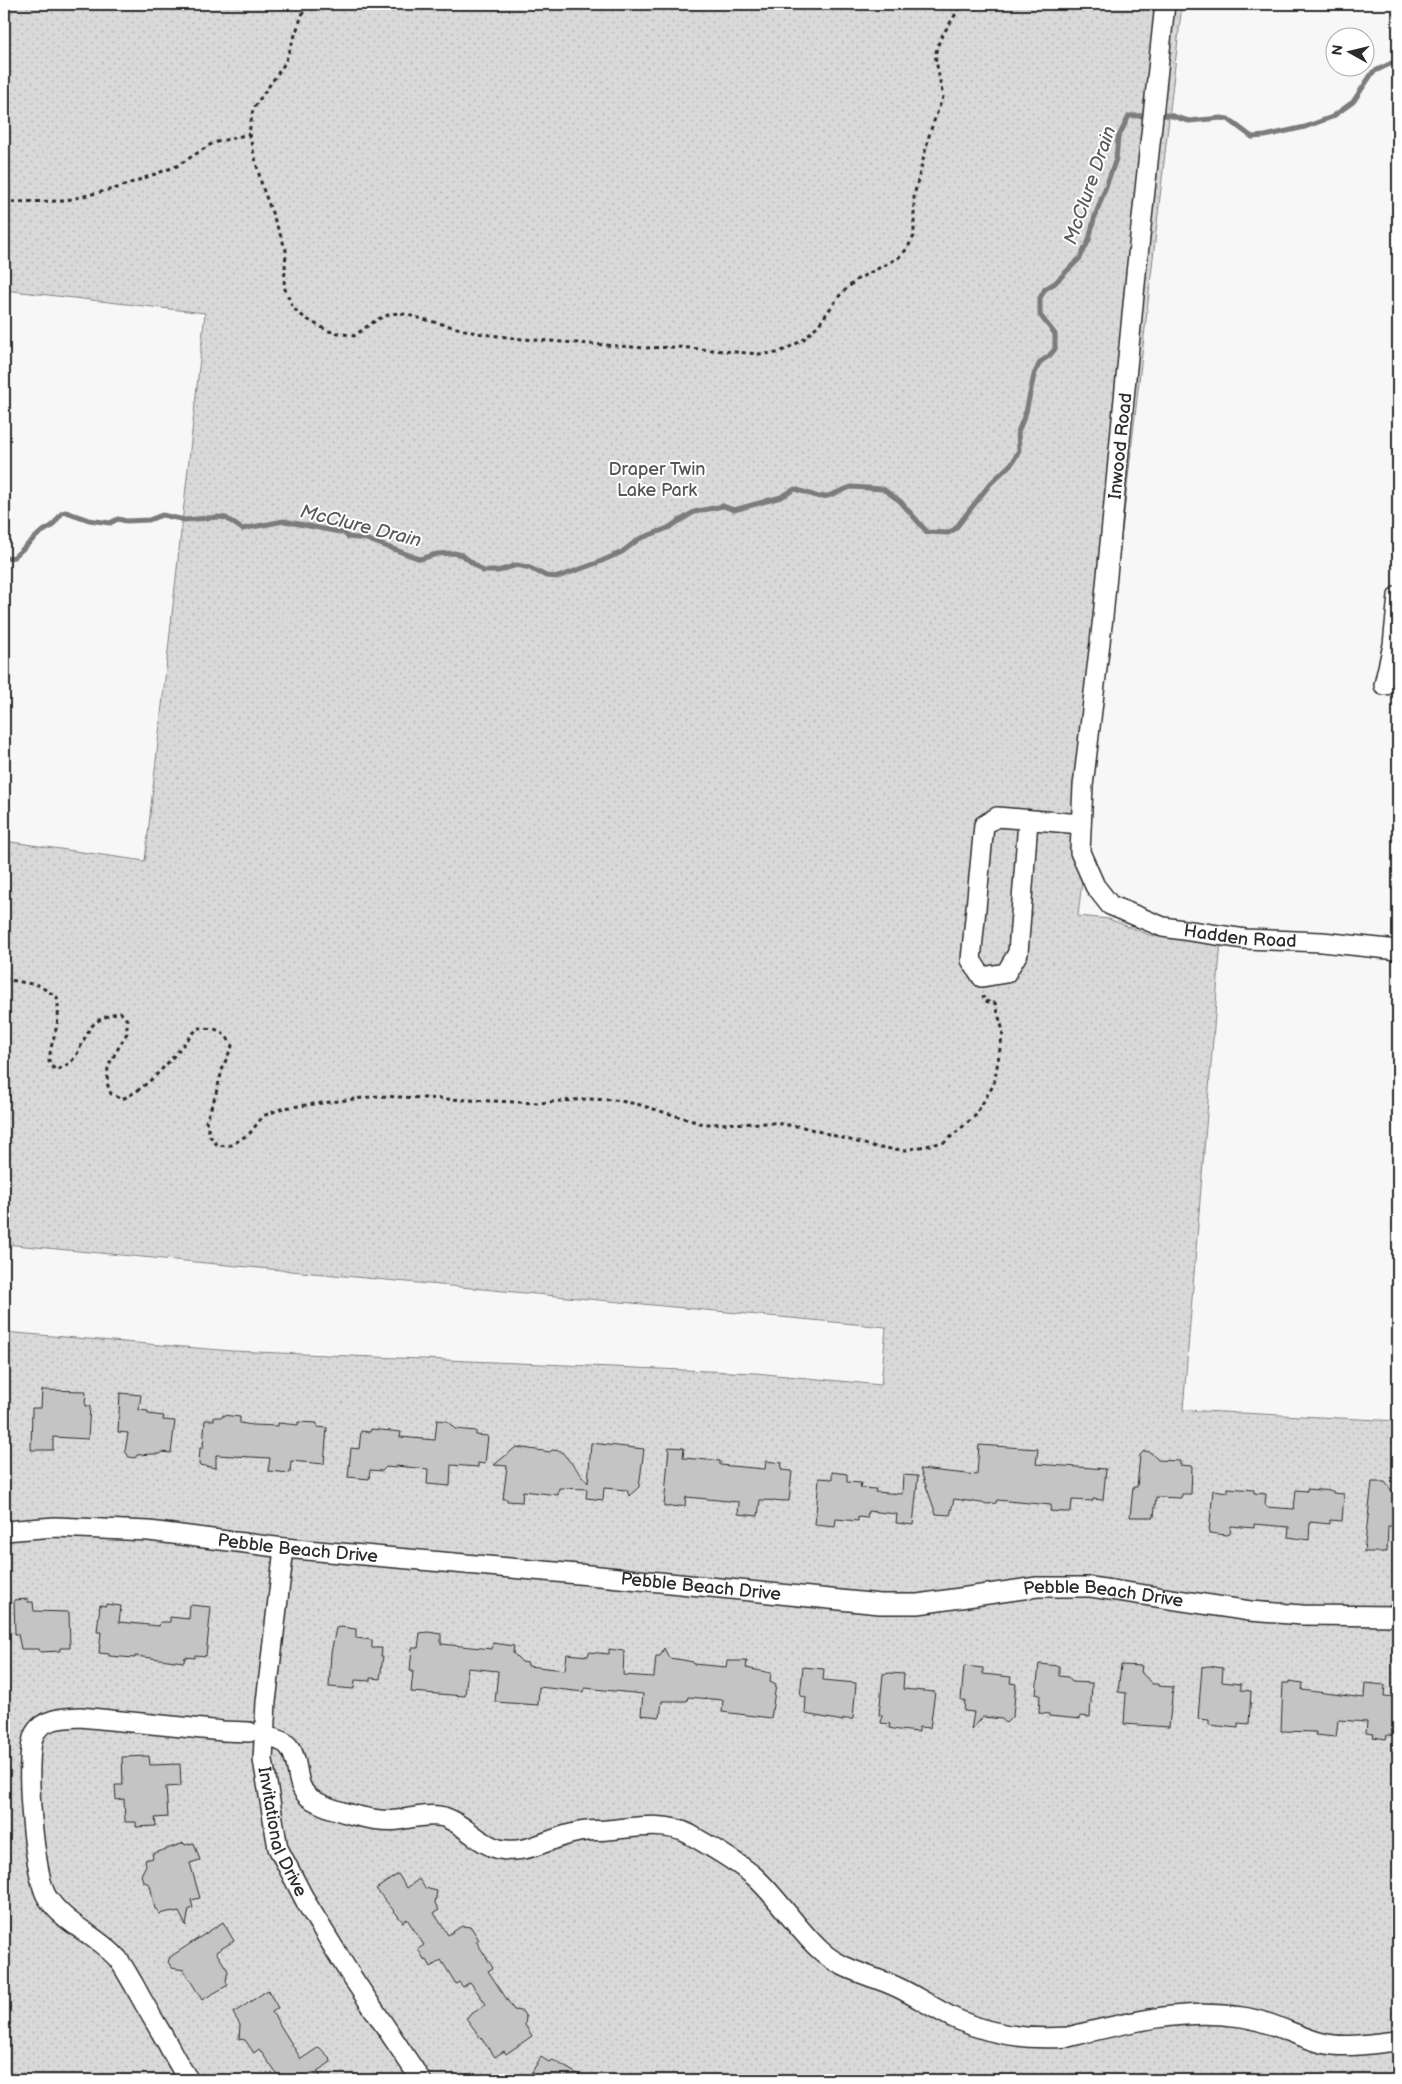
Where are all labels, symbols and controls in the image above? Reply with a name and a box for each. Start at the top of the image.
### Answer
north arrow [1324,28,1374,78]
text: N [1328,44,1347,57]
water label: McClure Drain [1059,123,1121,248]
street label: Inwood Road [1104,392,1137,500]
park label: Draper Twin Lake Park [608,459,706,501]
water label: McClure Drain [298,500,424,553]
street label: Hadden Road [1182,920,1297,952]
street label: Pebble Beach Drive [216,1530,379,1567]
street label: Pebble Beach Drive [620,1568,782,1605]
street label: Pebble Beach Drive [1022,1577,1185,1612]
street label: Invitational Drive [253,1765,312,1901]

